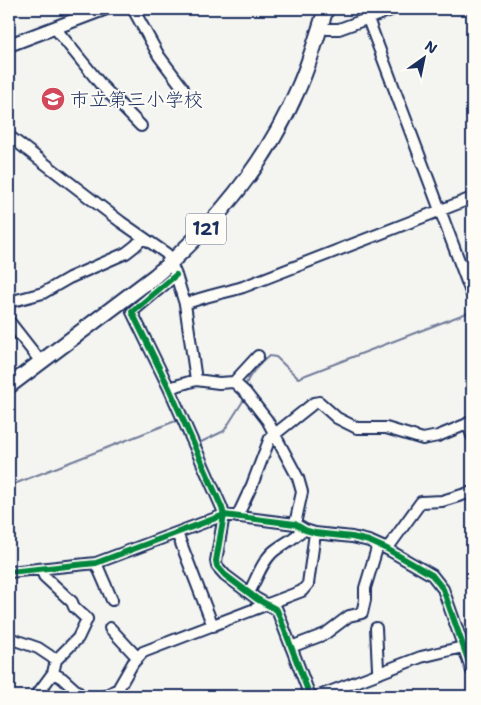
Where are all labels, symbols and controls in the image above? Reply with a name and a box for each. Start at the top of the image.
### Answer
north arrow [398,32,448,82]
text: N [422,37,441,58]
school or university icon: 市立第三小学校 [40,86,66,112]
place label: 市立第三小学校 [70,87,203,112]
road number: 121 [186,213,226,244]

